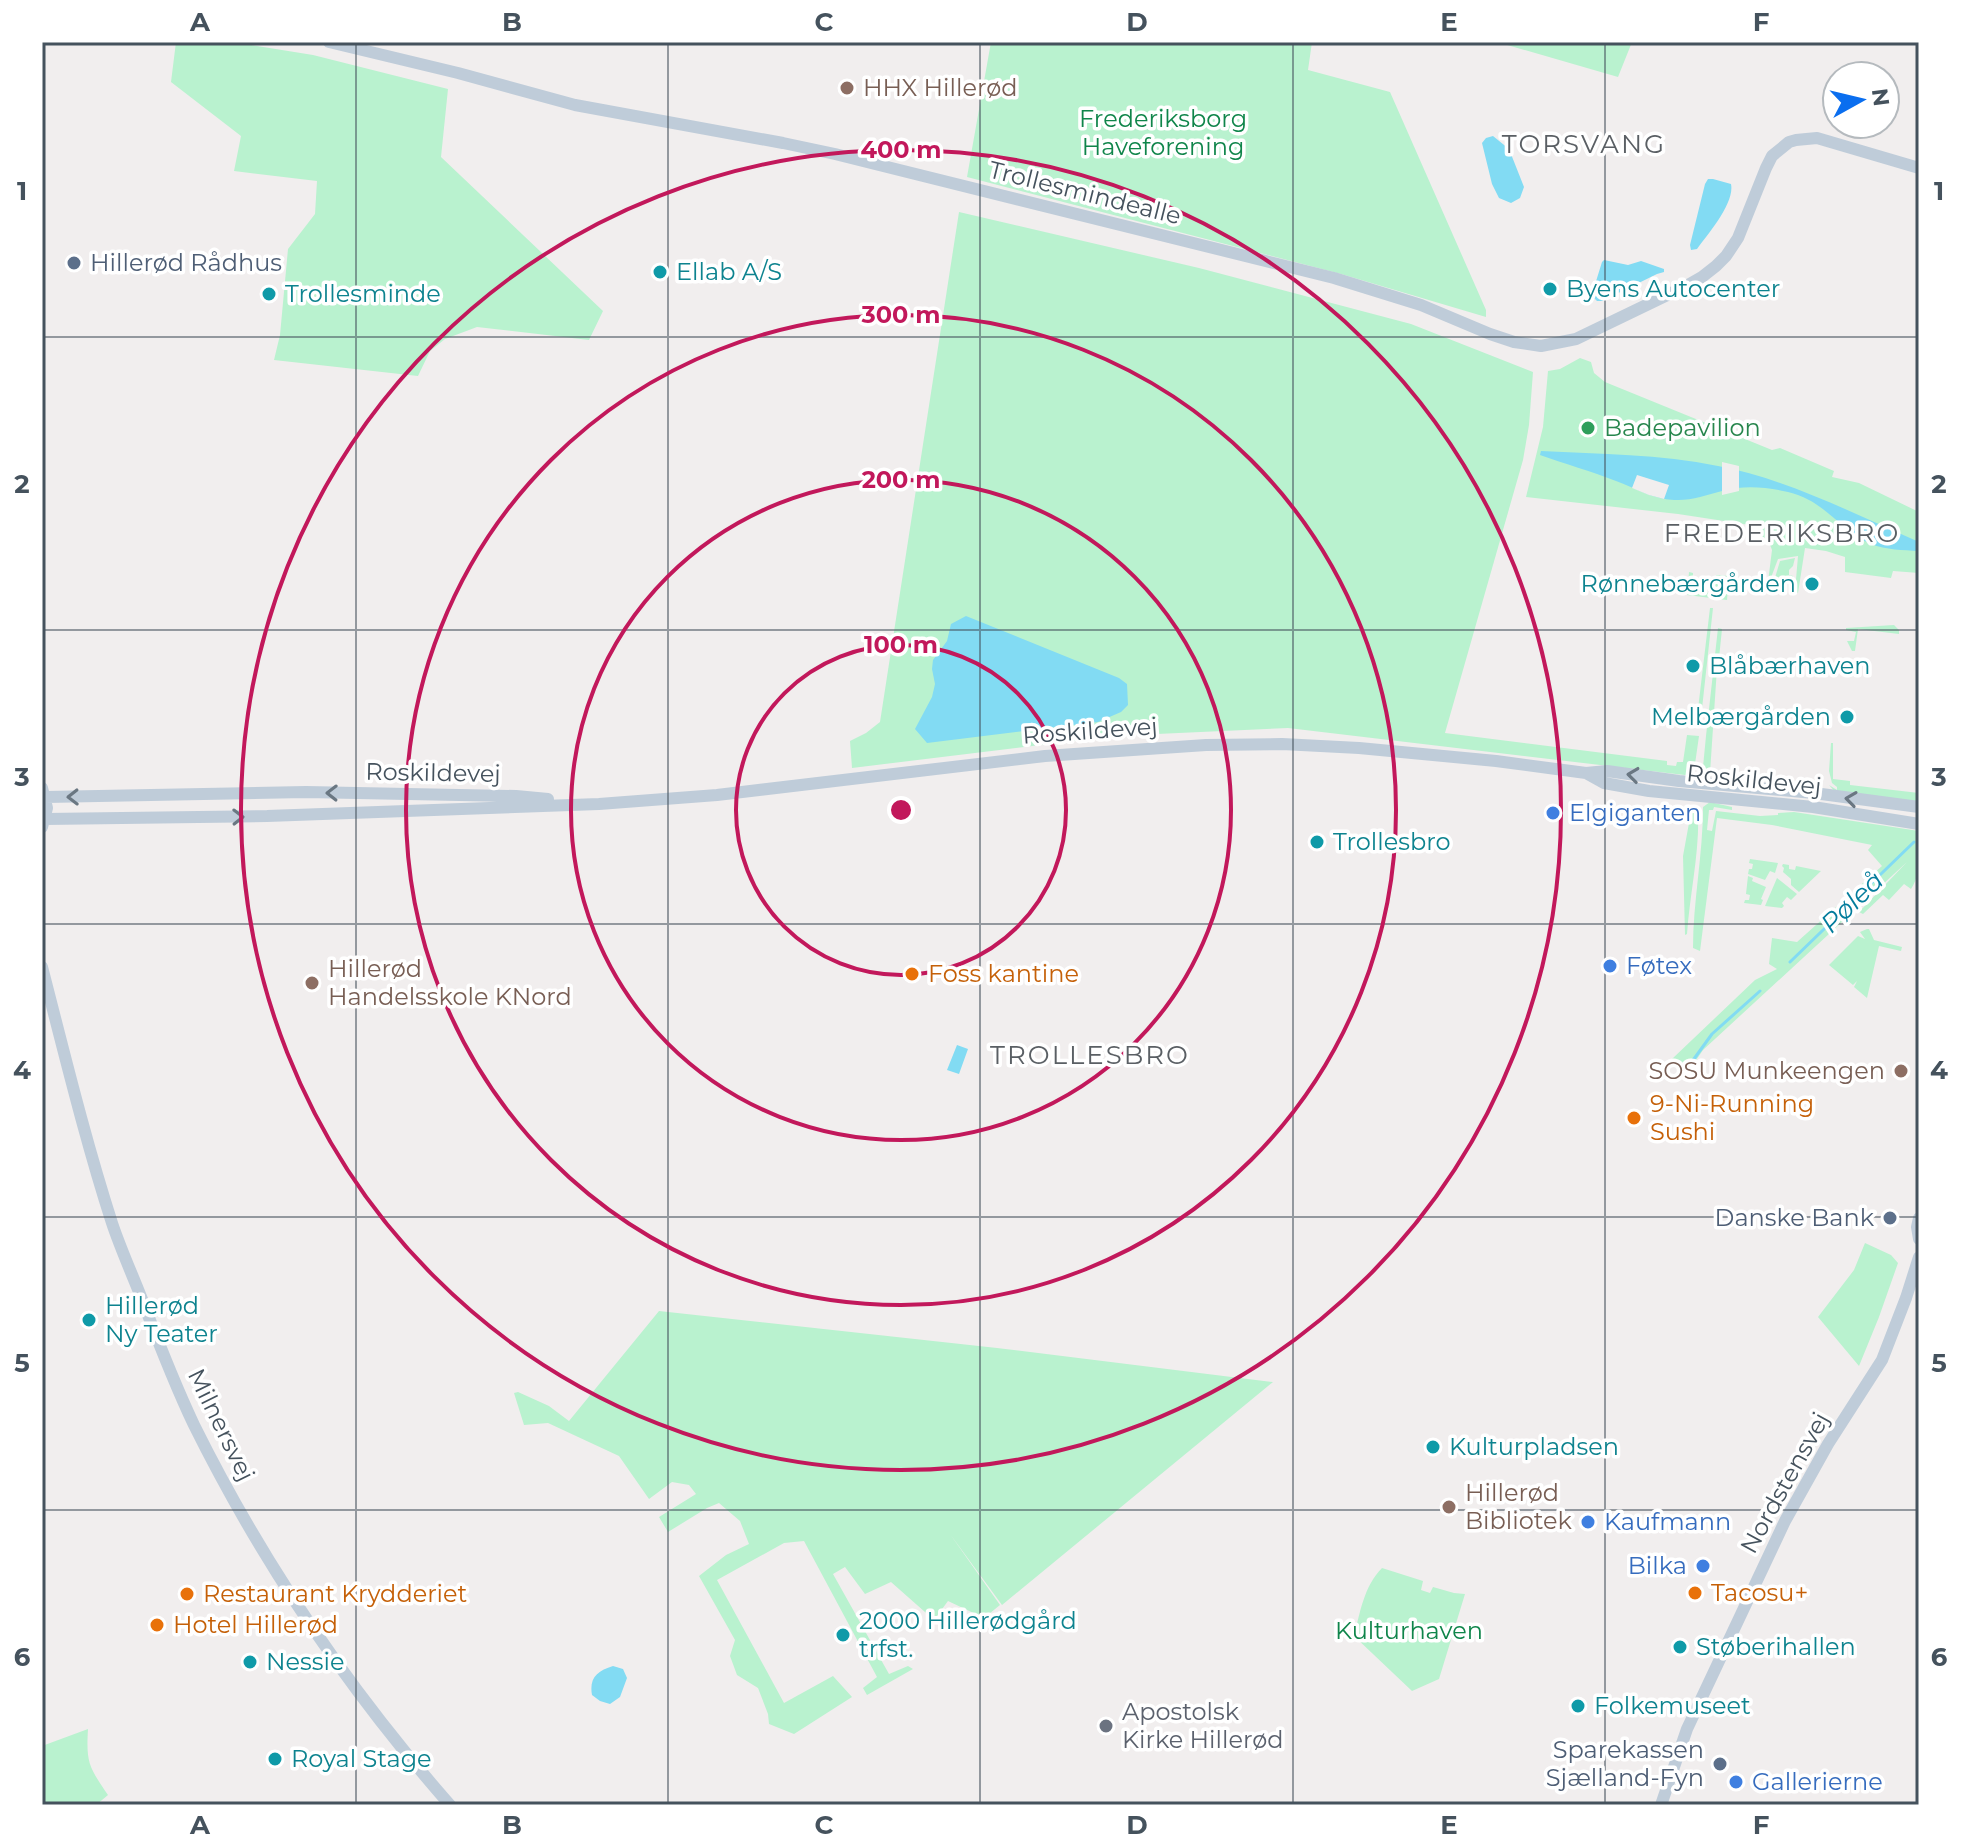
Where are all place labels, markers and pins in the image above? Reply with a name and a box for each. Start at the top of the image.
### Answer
place label: HHX Hillerød [863,73,1018,102]
marker: HHX Hillerød [838,79,856,97]
place label: Hillerød Rådhus [90,248,282,277]
marker: Hillerød Rådhus [65,254,83,272]
place label: Ellab A/S [676,257,782,286]
marker: Ellab A/S [651,263,669,281]
place label: Byens Autocenter [1566,274,1780,303]
place label: Trollesminde [285,279,441,308]
marker: Byens Autocenter [1541,280,1559,298]
marker: Trollesminde [260,285,278,303]
place label: Badepavilion [1604,413,1761,442]
marker: Badepavilion [1579,419,1597,437]
place label: Rønnebærgården [1581,569,1796,598]
marker: Rønnebærgården [1803,575,1821,593]
place label: Blåbærhaven [1709,651,1871,680]
marker: Blåbærhaven [1684,657,1702,675]
place label: Melbærgården [1651,702,1831,731]
marker: Melbærgården [1838,708,1856,726]
centre of rings [887,796,915,824]
place label: Elgiganten [1569,798,1701,827]
marker: Elgiganten [1544,804,1562,822]
place label: Trollesbro [1333,827,1451,856]
marker: Trollesbro [1308,833,1326,851]
place label: Føtex [1626,951,1692,980]
place label: Hillerød Handelsskole KNord [328,954,572,1011]
marker: Føtex [1601,957,1619,975]
place label: Foss kantine [928,959,1079,988]
marker: Foss kantine [903,965,921,983]
marker: Hillerød Handelsskole KNord [303,974,321,992]
place label: SOSU Munkeengen [1649,1056,1885,1085]
marker: SOSU Munkeengen [1892,1062,1910,1080]
place label: 9-Ni-Running Sushi [1650,1089,1814,1146]
marker: 9-Ni-Running Sushi [1625,1109,1643,1127]
place label: Danske Bank [1715,1203,1875,1232]
marker: Danske Bank [1881,1209,1899,1227]
place label: Hillerød Ny Teater [105,1291,218,1348]
marker: Hillerød Ny Teater [80,1311,98,1329]
place label: Kulturpladsen [1449,1432,1619,1461]
marker: Kulturpladsen [1424,1438,1442,1456]
place label: Hillerød Bibliotek [1465,1478,1573,1535]
marker: Hillerød Bibliotek [1440,1498,1458,1516]
place label: Kaufmann [1604,1507,1731,1536]
marker: Kaufmann [1579,1513,1597,1531]
place label: Bilka [1628,1551,1687,1580]
marker: Bilka [1694,1557,1712,1575]
place label: Tacosu+ [1711,1578,1808,1607]
place label: Restaurant Krydderiet [203,1579,468,1608]
marker: Tacosu+ [1686,1584,1704,1602]
marker: Restaurant Krydderiet [178,1585,196,1603]
place label: 2000 Hillerødgård trfst. [859,1606,1077,1663]
place label: Hotel Hillerød [173,1610,338,1639]
marker: Hotel Hillerød [148,1616,166,1634]
marker: 2000 Hillerødgård trfst. [834,1626,852,1644]
place label: Støberihallen [1696,1632,1856,1661]
marker: Støberihallen [1671,1638,1689,1656]
place label: Nessie [266,1647,344,1676]
marker: Nessie [241,1653,259,1671]
place label: Folkemuseet [1594,1691,1751,1720]
place label: Apostolsk Kirke Hillerød [1122,1697,1284,1754]
marker: Folkemuseet [1569,1697,1587,1715]
marker: Apostolsk Kirke Hillerød [1097,1717,1115,1735]
place label: Sparekassen Sjælland-Fyn [1546,1735,1704,1792]
place label: Royal Stage [291,1744,432,1773]
marker: Royal Stage [266,1750,284,1768]
marker: Sparekassen Sjælland-Fyn [1711,1755,1729,1773]
place label: Gallerierne [1752,1767,1883,1796]
marker: Gallerierne [1727,1773,1745,1791]

